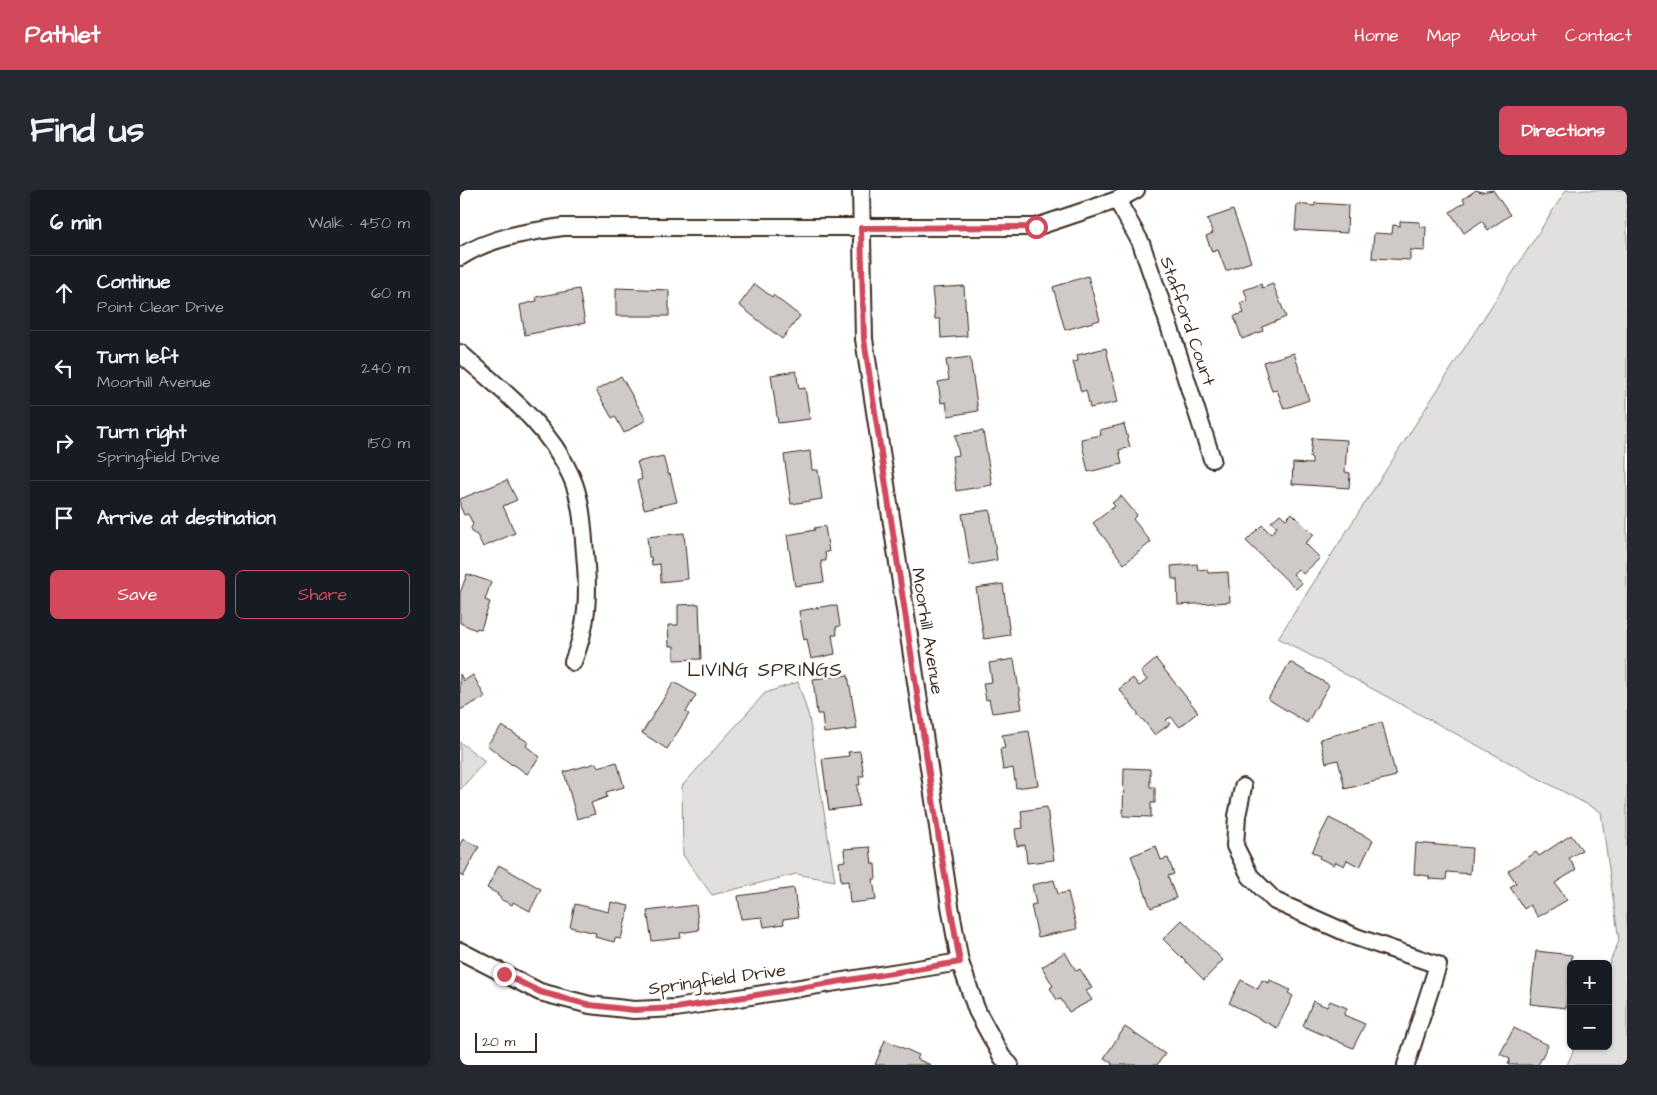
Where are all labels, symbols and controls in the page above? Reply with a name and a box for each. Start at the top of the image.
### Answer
text: Pathlet [25,18,101,52]
text: Home [1354,23,1399,48]
text: Map [1427,23,1461,48]
text: About [1489,23,1537,48]
text: Contact [1565,23,1632,48]
text: Find us [30,106,144,155]
button: Directions [1499,106,1627,155]
text: 6 min [50,208,102,237]
text: Walk · 450 m [308,212,410,234]
route start [1025,216,1048,239]
street label: Stafford Court [1154,253,1222,390]
text: Continue [97,269,171,296]
icon: ahead [50,279,78,307]
text: 60 m [371,282,410,304]
text: Point Clear Drive [97,296,224,318]
text: Turn left [97,344,178,371]
icon: left [50,354,78,382]
text: 240 m [361,357,410,379]
text: Moorhill Avenue [97,371,211,393]
text: Turn right [97,419,186,446]
icon: right [50,429,78,457]
text: 150 m [368,432,410,454]
text: Springfield Drive [97,446,220,468]
icon: arrive [50,504,78,532]
text: Arrive at destination [97,505,276,532]
street label: Moorhill Avenue [905,566,950,697]
button: Save [50,570,225,619]
button: Share [235,570,410,619]
district label: LIVING SPRINGS [687,657,843,684]
street label: Springfield Drive [647,957,788,1002]
map controls [1567,960,1612,1050]
button: + [1567,960,1612,1005]
route end [493,963,516,986]
button: − [1567,1005,1612,1050]
scale bar [475,1030,538,1053]
text: 20 m [482,1032,515,1052]

